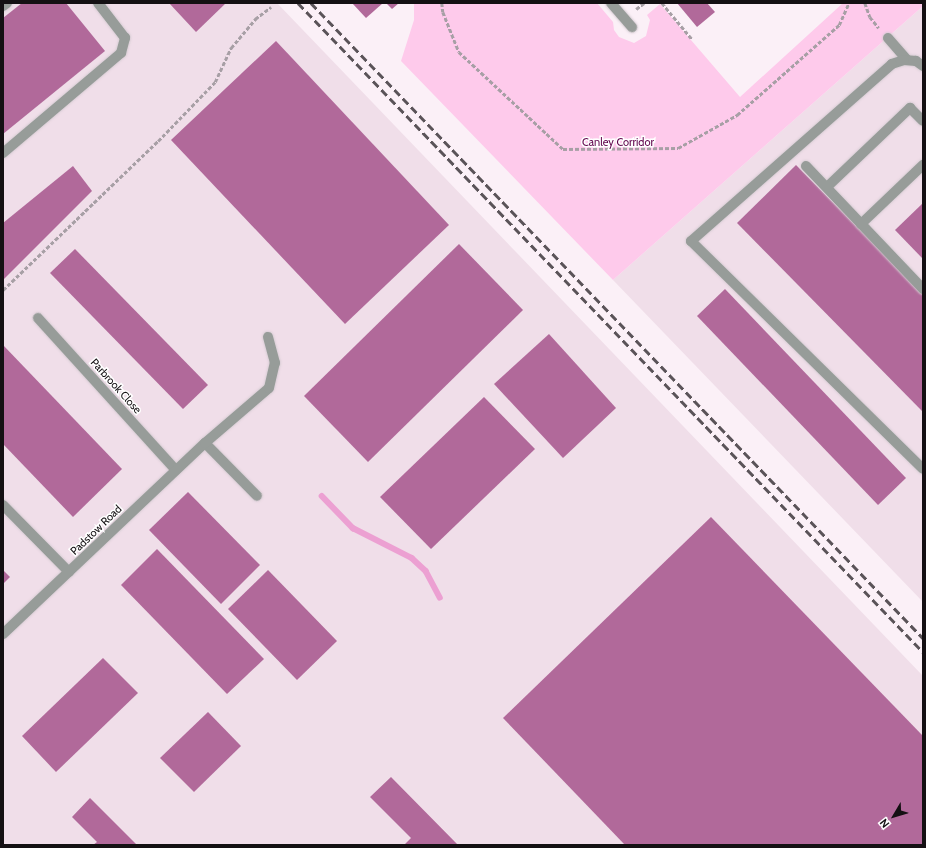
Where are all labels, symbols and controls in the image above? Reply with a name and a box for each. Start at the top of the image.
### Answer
park label: Canley Corridor [582,135,654,149]
street label: Parbrook Close [88,356,144,416]
street label: Padstow Road [68,502,124,558]
north arrow [874,796,914,836]
text: N [877,816,892,831]

